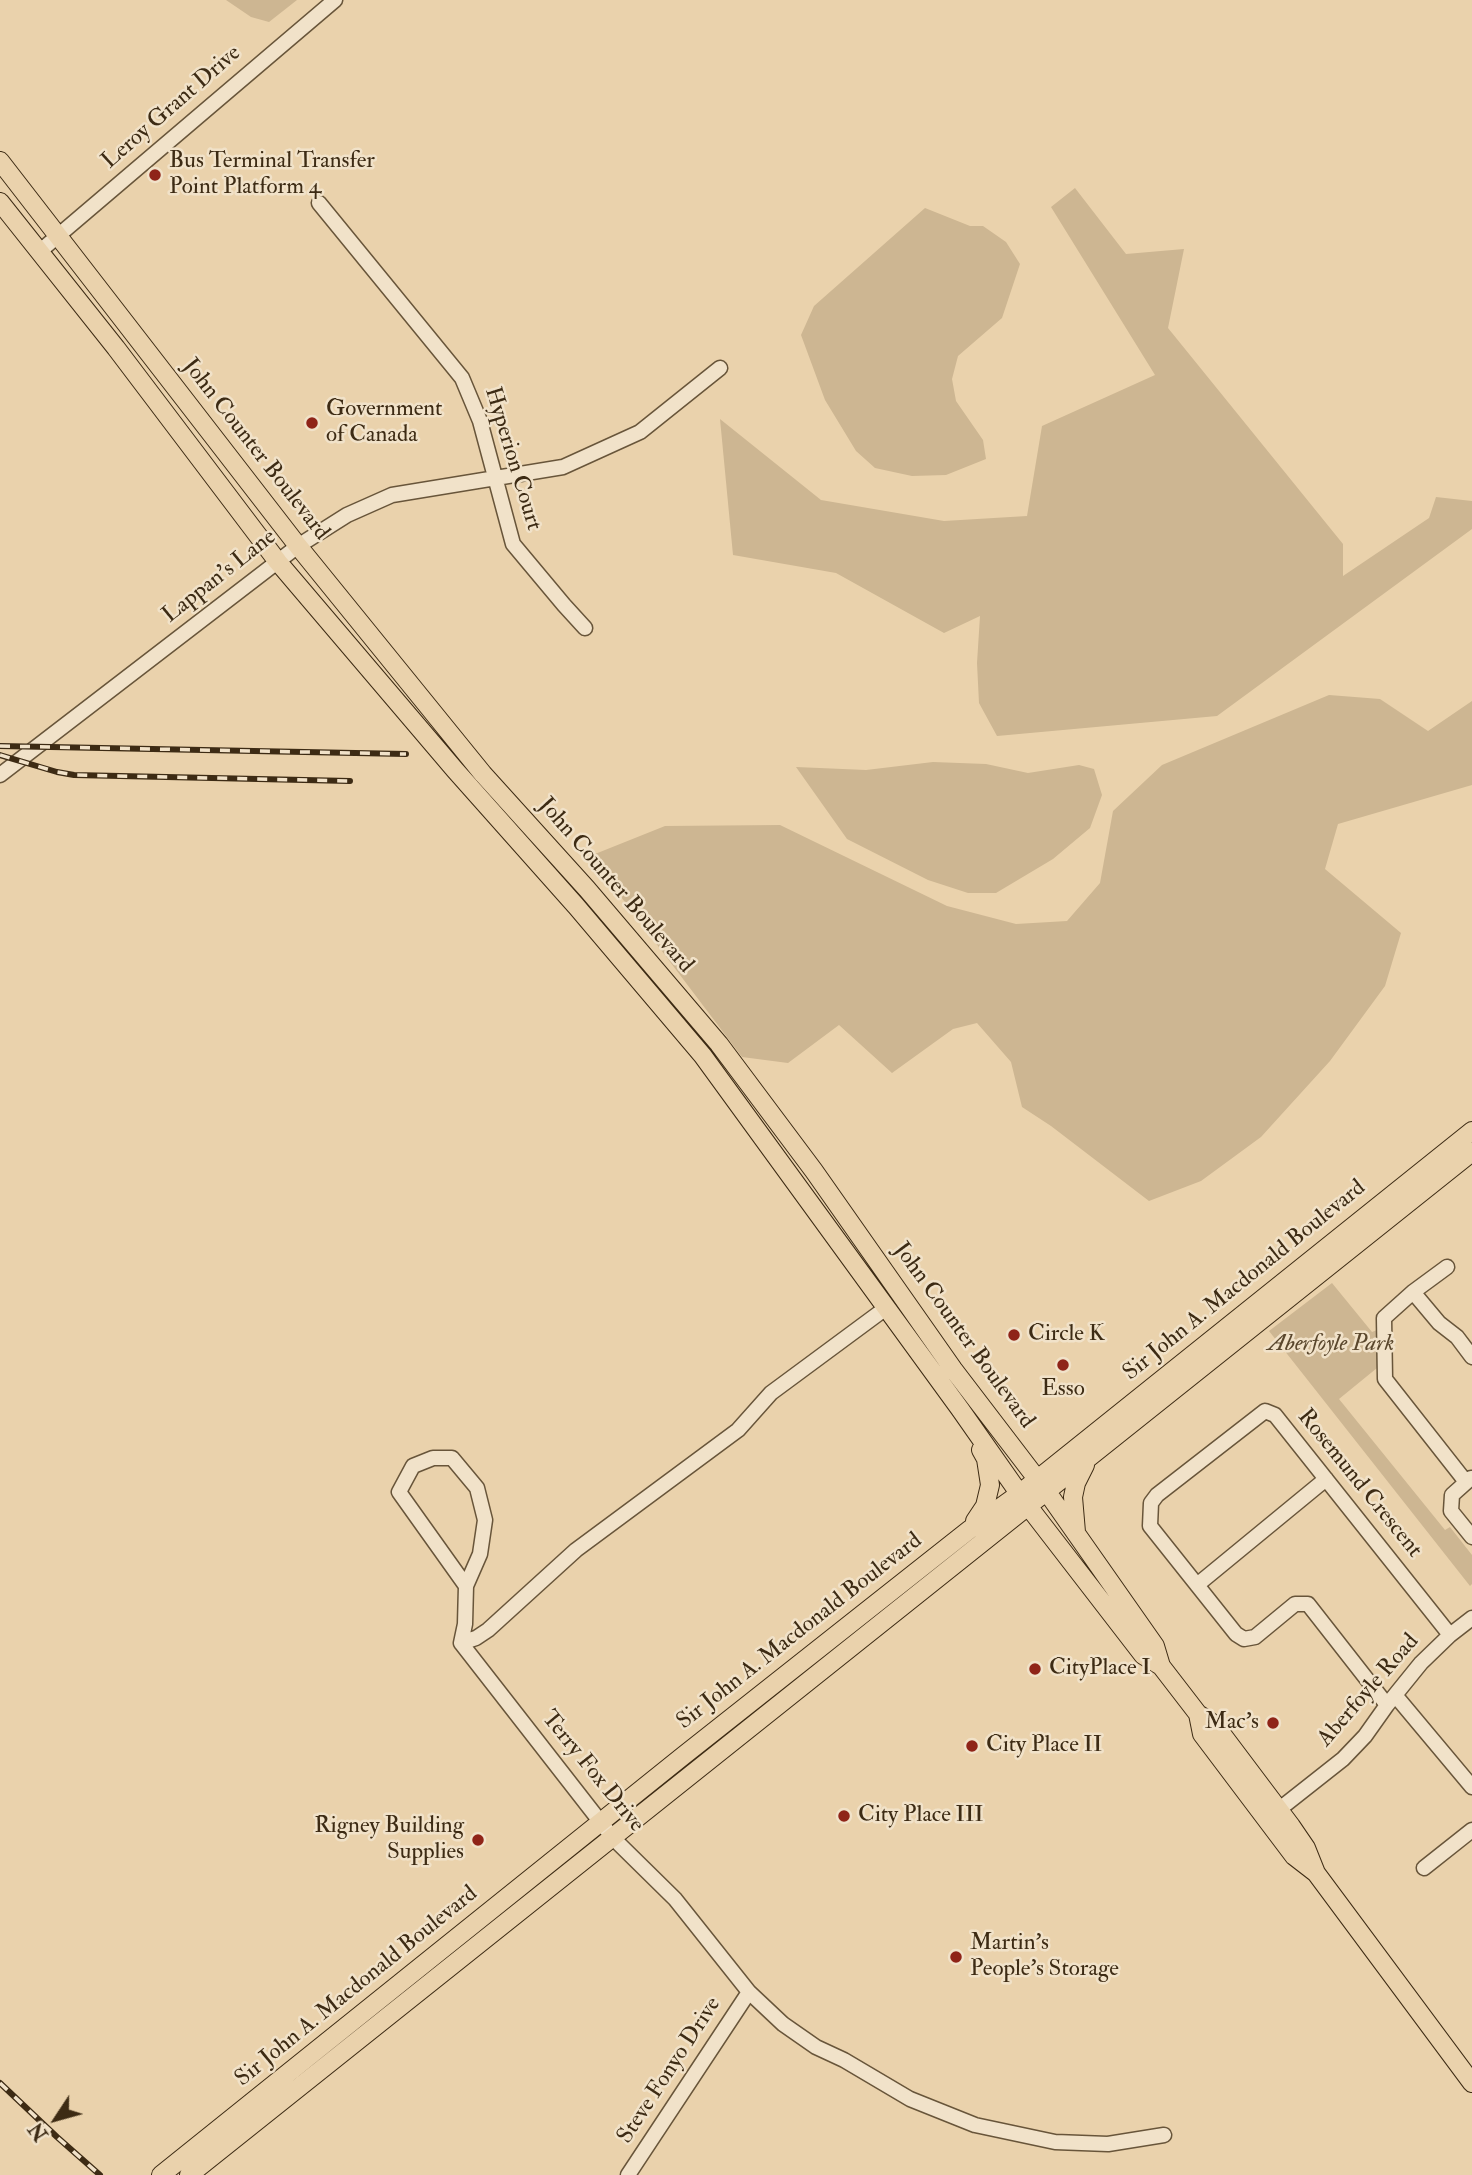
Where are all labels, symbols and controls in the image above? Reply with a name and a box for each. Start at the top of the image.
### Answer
street label: Leroy Grant Drive [97,40,247,176]
place label: Bus Terminal Transfer Point Platform 4 [169,148,375,202]
marker: Bus Terminal Transfer Point Platform 4 [147,167,163,183]
street label: John Counter Boulevard [175,354,335,546]
street label: Hyperion Court [477,384,547,534]
place label: Government of Canada [326,396,443,450]
marker: Government of Canada [304,415,320,431]
street label: Lappan's Lane [158,524,282,630]
street label: John Counter Boulevard [531,793,699,979]
street label: Sir John A. Macdonald Boulevard [1118,1175,1372,1387]
street label: John Counter Boulevard [886,1238,1040,1434]
place label: Circle K [1028,1321,1105,1349]
marker: Circle K [1006,1327,1022,1343]
park label: Aberfoyle Park [1268,1331,1394,1359]
marker: Esso [1055,1357,1071,1373]
place label: Esso [1041,1376,1085,1404]
street label: Rosemund Crescent [1291,1404,1427,1564]
street label: Sir John A. Macdonald Boulevard [672,1528,928,1736]
street label: Aberfoyle Road [1312,1629,1426,1753]
place label: CityPlace I [1049,1655,1151,1683]
marker: CityPlace I [1027,1661,1043,1677]
street label: Terry Fox Drive [535,1706,649,1838]
place label: Mac's [1205,1709,1259,1737]
marker: Mac's [1265,1715,1281,1731]
place label: City Place II [986,1732,1102,1760]
marker: City Place II [964,1738,980,1754]
place label: City Place III [858,1802,983,1830]
marker: City Place III [836,1808,852,1824]
place label: Rigney Building Supplies [314,1813,464,1867]
marker: Rigney Building Supplies [470,1832,486,1848]
street label: Sir John A. Macdonald Boulevard [230,1881,484,2093]
place label: Martin's People's Storage [970,1930,1119,1984]
marker: Martin's People's Storage [948,1949,964,1965]
street label: Steve Fonyo Drive [612,1993,728,2149]
north arrow [21,2084,91,2154]
text: N [24,2117,54,2145]

